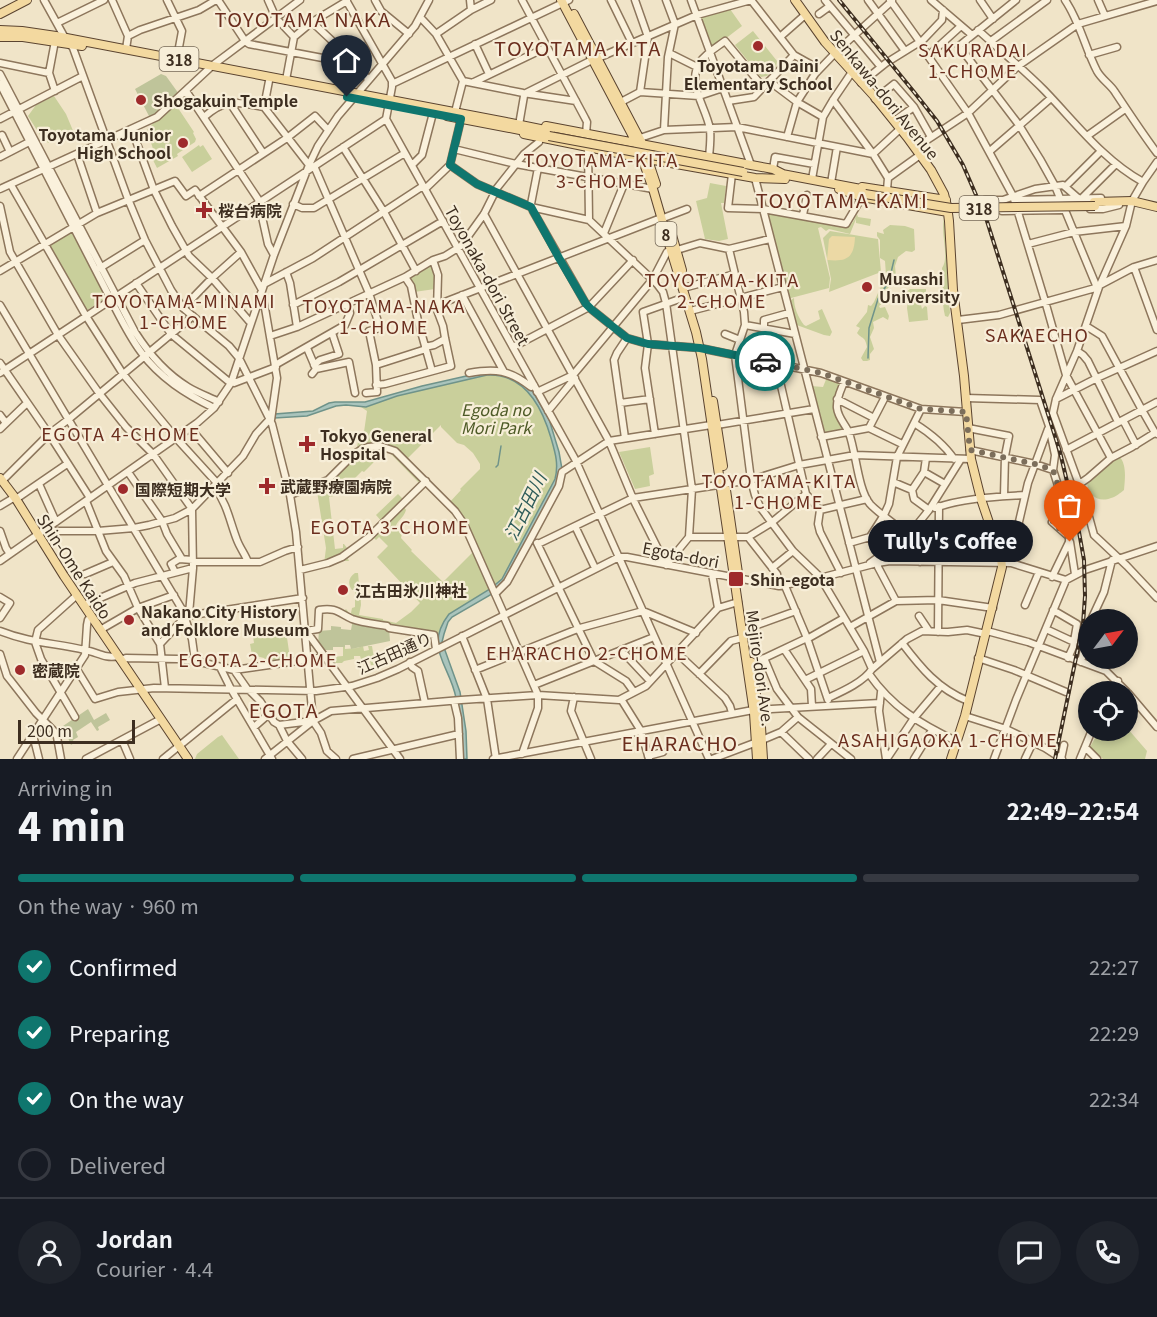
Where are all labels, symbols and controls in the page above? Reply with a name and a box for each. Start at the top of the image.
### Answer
district label: TOYOTAMA NAKA [214,4,392,33]
street label: Senkawa-dori Avenue [825,24,945,165]
district label: TOYOTAMA KITA [494,33,662,62]
pin [321,35,372,97]
district label: SAKURADAI 1-CHOME [918,36,1028,83]
marker: Toyotama Daini Elementary School [751,39,765,53]
icon: home [330,44,363,77]
road number: 318 [160,47,198,71]
place label: Toyotama Daini Elementary School [684,53,832,95]
place label: Shogakuin Temple [153,88,298,112]
marker: Shogakuin Temple [134,93,148,107]
place label: Toyotama Junior High School [39,122,171,164]
marker: Toyotama Junior High School [176,136,190,150]
district label: TOYOTAMA-KITA 3-CHOME [523,146,679,193]
district label: TOYOTAMA KAMI [756,185,928,214]
road number: 318 [960,196,998,220]
place label: 桜台病院 [218,198,282,222]
marker: 桜台病院 [195,201,213,219]
street label: Toyonaka-dori Street [440,201,536,349]
road number: 8 [656,222,676,246]
district label: TOYOTAMA-KITA 2-CHOME [644,266,800,313]
place label: Musashi University [879,266,960,308]
marker: Musashi University [860,280,874,294]
district label: TOYOTAMA-MINAMI 1-CHOME [92,287,276,334]
district label: TOYOTAMA-NAKA 1-CHOME [302,292,466,339]
district label: SAKAECHO [985,321,1089,347]
courier [735,331,795,391]
icon: car [749,345,782,378]
park label: Egoda no Mori Park [461,397,533,439]
district label: EGOTA 4-CHOME [41,420,201,446]
place label: Tokyo General Hospital [320,423,432,465]
marker: Tokyo General Hospital [298,435,316,453]
water label: 江古田川 [497,466,552,544]
district label: TOYOTAMA-KITA 1-CHOME [701,467,857,514]
place label: 武蔵野療園病院 [280,474,392,498]
place label: 国際短期大学 [135,477,231,501]
marker: 武蔵野療園病院 [258,477,276,495]
pin [1044,480,1095,542]
marker: 国際短期大学 [116,482,130,496]
icon: bag [1053,489,1086,522]
street label: Shin-Ome Kaido [32,509,118,623]
district label: EGOTA 3-CHOME [310,513,470,539]
callout: Tully's Coffee [869,521,1034,563]
text: Tully's Coffee [884,526,1017,555]
street label: Egota-dori [640,535,722,573]
place label: Shin-egota [750,567,835,591]
marker: Shin-egota [727,570,745,588]
place label: 江古田氷川神社 [355,578,467,602]
marker: 江古田氷川神社 [336,583,350,597]
place label: Nakano City History and Folklore Museum [141,599,310,641]
street label: Mejiro-dori Ave. [741,608,781,728]
north arrow [1078,609,1138,669]
map controls [1078,609,1138,741]
marker: Nakano City History and Folklore Museum [122,613,136,627]
street label: 江古田通り [353,625,435,679]
district label: EHARACHO 2-CHOME [486,639,688,665]
district label: EGOTA 2-CHOME [178,646,338,672]
place label: 密蔵院 [32,658,80,682]
marker: 密蔵院 [13,663,27,677]
button: locate [1078,681,1138,741]
district label: EGOTA [249,695,319,724]
scale bar [18,717,135,744]
text: 200 m [27,718,72,742]
district label: ASAHIGAOKA 1-CHOME [838,726,1058,752]
district label: EHARACHO [621,728,739,757]
text: Arriving in [18,773,113,802]
text: 22:49–22:54 [1007,794,1139,826]
text: 4 min [18,796,126,852]
text: On the way · 960 m [18,891,199,920]
icon: check [18,950,51,983]
text: Confirmed [69,950,178,982]
text: 22:27 [1089,952,1139,981]
icon: check [18,1016,51,1049]
text: Preparing [69,1016,169,1048]
text: 22:29 [1089,1018,1139,1047]
icon: check [18,1082,51,1115]
text: On the way [69,1082,184,1114]
text: 22:34 [1089,1084,1139,1113]
text: Delivered [69,1148,166,1180]
button: person [18,1221,81,1284]
button: chat [998,1221,1061,1284]
button: phone [1076,1221,1139,1284]
text: Jordan [96,1222,173,1254]
text: Courier · 4.4 [96,1254,213,1283]

